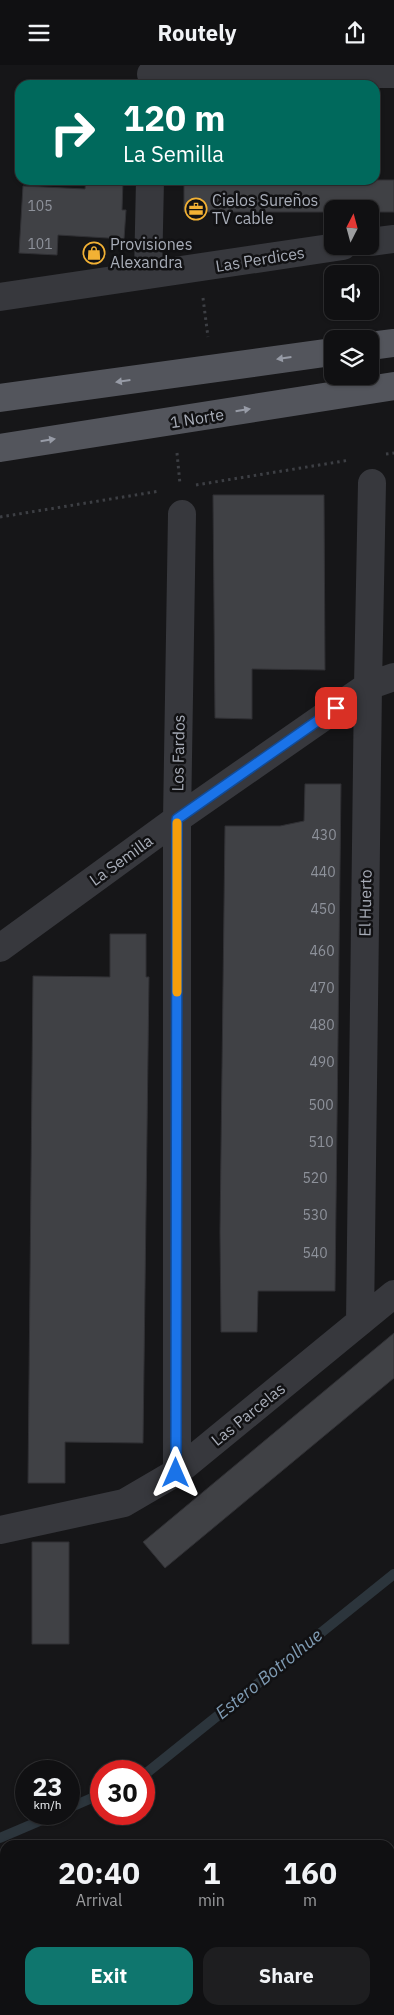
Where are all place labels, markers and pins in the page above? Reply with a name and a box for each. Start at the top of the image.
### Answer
place label: Cielos Sureños TV cable [212,190,318,228]
office icon: Cielos Sureños TV cable [184,197,208,221]
place label: Provisiones Alexandra [110,234,192,272]
shop icon: Provisiones Alexandra [82,241,106,265]
pin [315,687,357,729]

